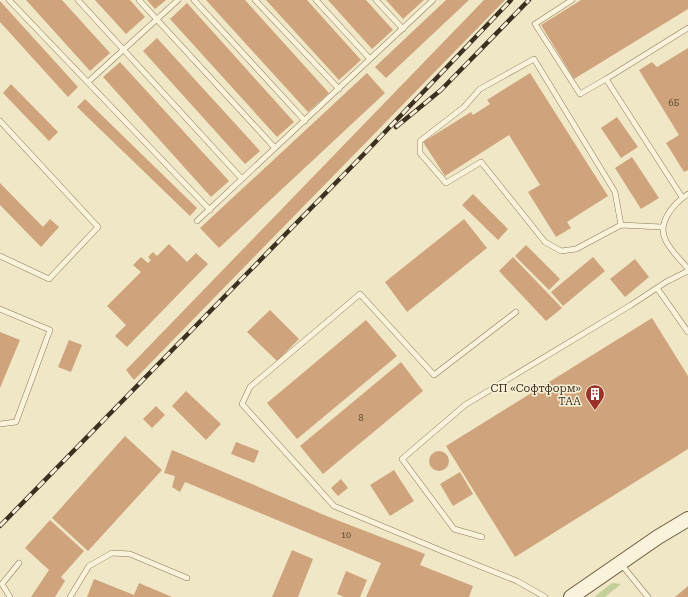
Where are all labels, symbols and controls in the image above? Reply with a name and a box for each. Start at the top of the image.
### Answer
house number: 6Б [669,98,680,108]
place label: СП «Софтформ» ТАА [491,382,581,408]
building icon: СП «Софтформ» ТАА [584,383,606,411]
house number: 8 [358,413,364,423]
house number: 10 [341,530,351,540]

